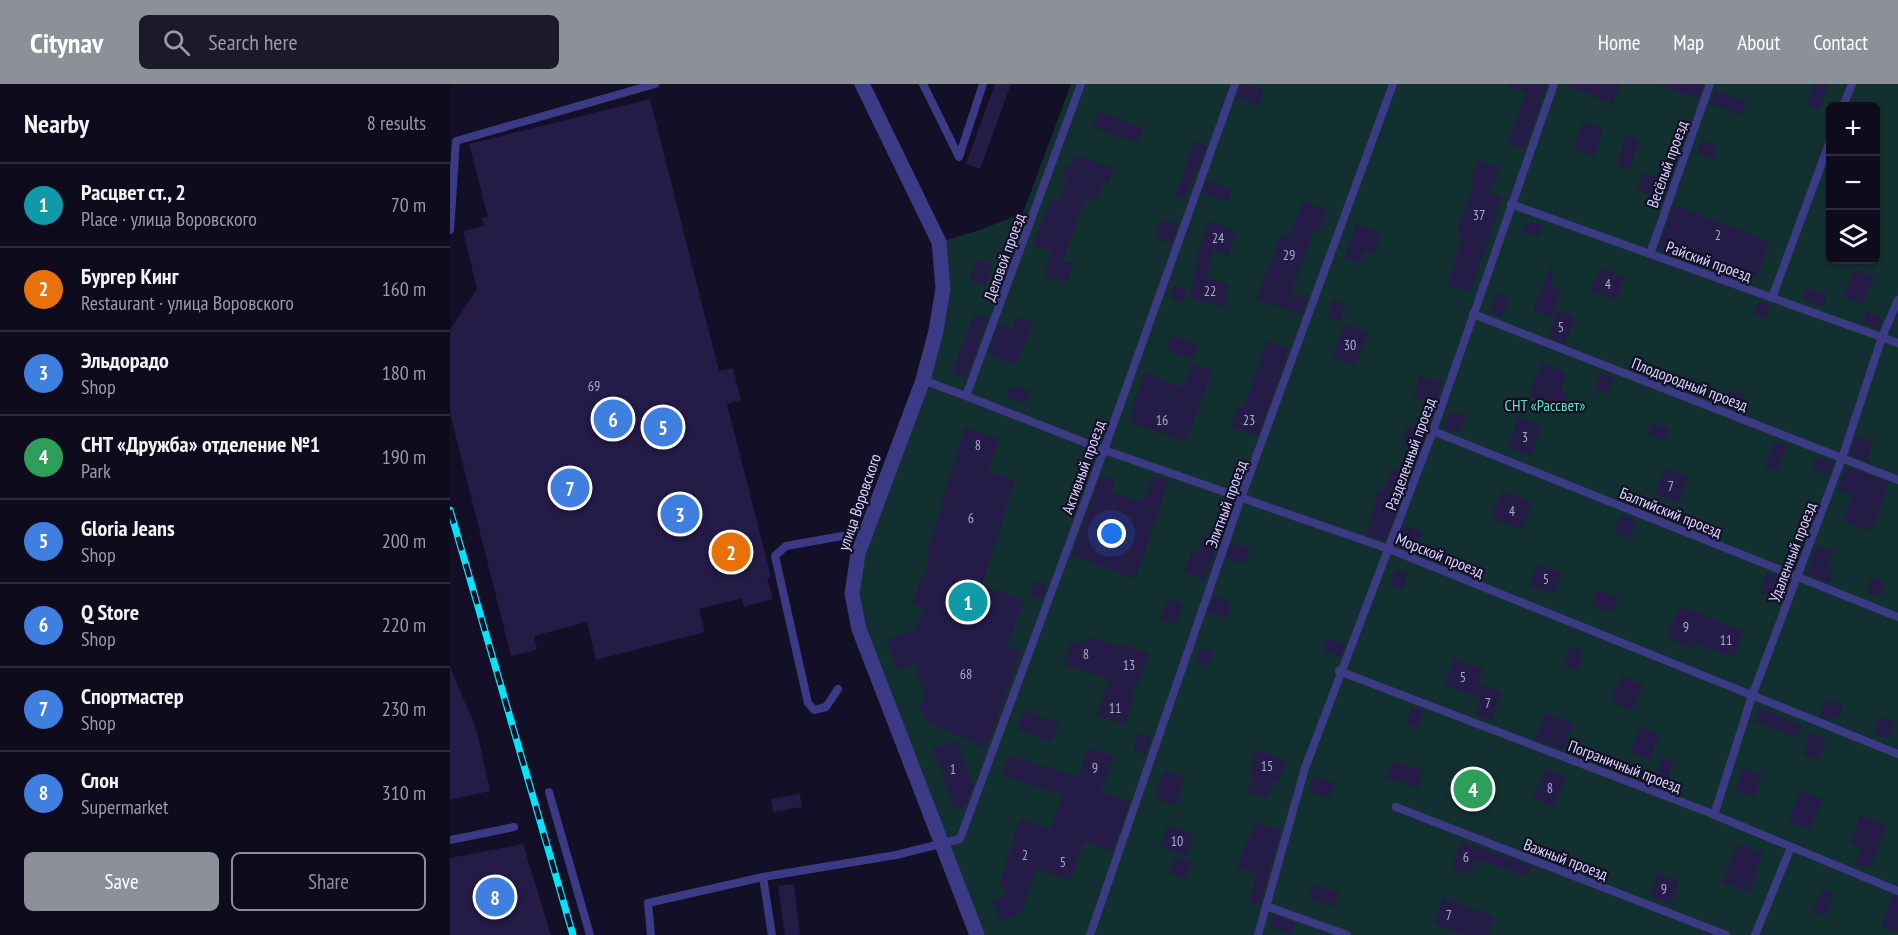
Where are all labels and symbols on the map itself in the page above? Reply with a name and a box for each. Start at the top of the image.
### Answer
street label: Весёлый проезд [1642,118,1692,210]
house number: 37 [1473,206,1485,224]
street label: Деловой проезд [979,210,1029,304]
house number: 2 [1715,226,1721,244]
house number: 24 [1212,229,1225,247]
street label: Райский проезд [1663,236,1755,286]
house number: 29 [1283,246,1295,264]
house number: 4 [1605,275,1612,293]
house number: 22 [1204,282,1216,300]
house number: 5 [1558,318,1564,336]
house number: 30 [1344,336,1356,354]
street label: Плодородный проезд [1629,353,1751,415]
house number: 69 [588,377,600,395]
street label: Разделенный проезд [1380,395,1440,513]
park label: СНТ «Рассвет» [1505,395,1585,415]
pin: 6 [594,396,632,442]
pin: 5 [644,404,682,450]
house number: 16 [1156,411,1168,429]
house number: 23 [1243,411,1255,429]
street label: Активный проезд [1057,417,1109,517]
house number: 3 [1522,428,1528,446]
house number: 8 [975,436,981,454]
street label: улица Воровского [833,451,885,553]
street label: Элитный проезд [1201,458,1251,550]
pin: 7 [550,466,590,510]
house number: 7 [1668,477,1674,495]
street label: Балтийский проезд [1617,482,1725,542]
pin: 3 [660,492,700,536]
street label: Удаленный проезд [1764,499,1820,605]
house number: 4 [1509,502,1516,520]
house number: 6 [968,509,974,527]
your location [1097,519,1126,548]
street label: Морской проезд [1393,528,1487,582]
pin: 2 [712,530,750,574]
house number: 5 [1543,570,1549,588]
pin: 1 [948,580,988,624]
house number: 9 [1683,618,1689,636]
house number: 11 [1720,631,1732,649]
house number: 8 [1083,645,1089,663]
house number: 13 [1123,656,1135,674]
house number: 68 [960,665,972,683]
house number: 5 [1460,668,1466,686]
house number: 7 [1485,694,1491,712]
house number: 11 [1109,699,1121,717]
street label: Пограничный проезд [1566,735,1684,797]
house number: 15 [1261,757,1273,775]
house number: 9 [1092,759,1098,777]
house number: 1 [950,760,956,778]
pin: 4 [1454,766,1492,812]
house number: 8 [1547,779,1553,797]
house number: 10 [1171,832,1183,850]
street label: Важный проезд [1521,834,1611,884]
house number: 2 [1022,846,1028,864]
house number: 6 [1463,848,1469,866]
house number: 5 [1060,853,1066,871]
pin: 8 [476,874,514,920]
house number: 9 [1661,880,1667,898]
house number: 7 [1446,906,1452,924]

